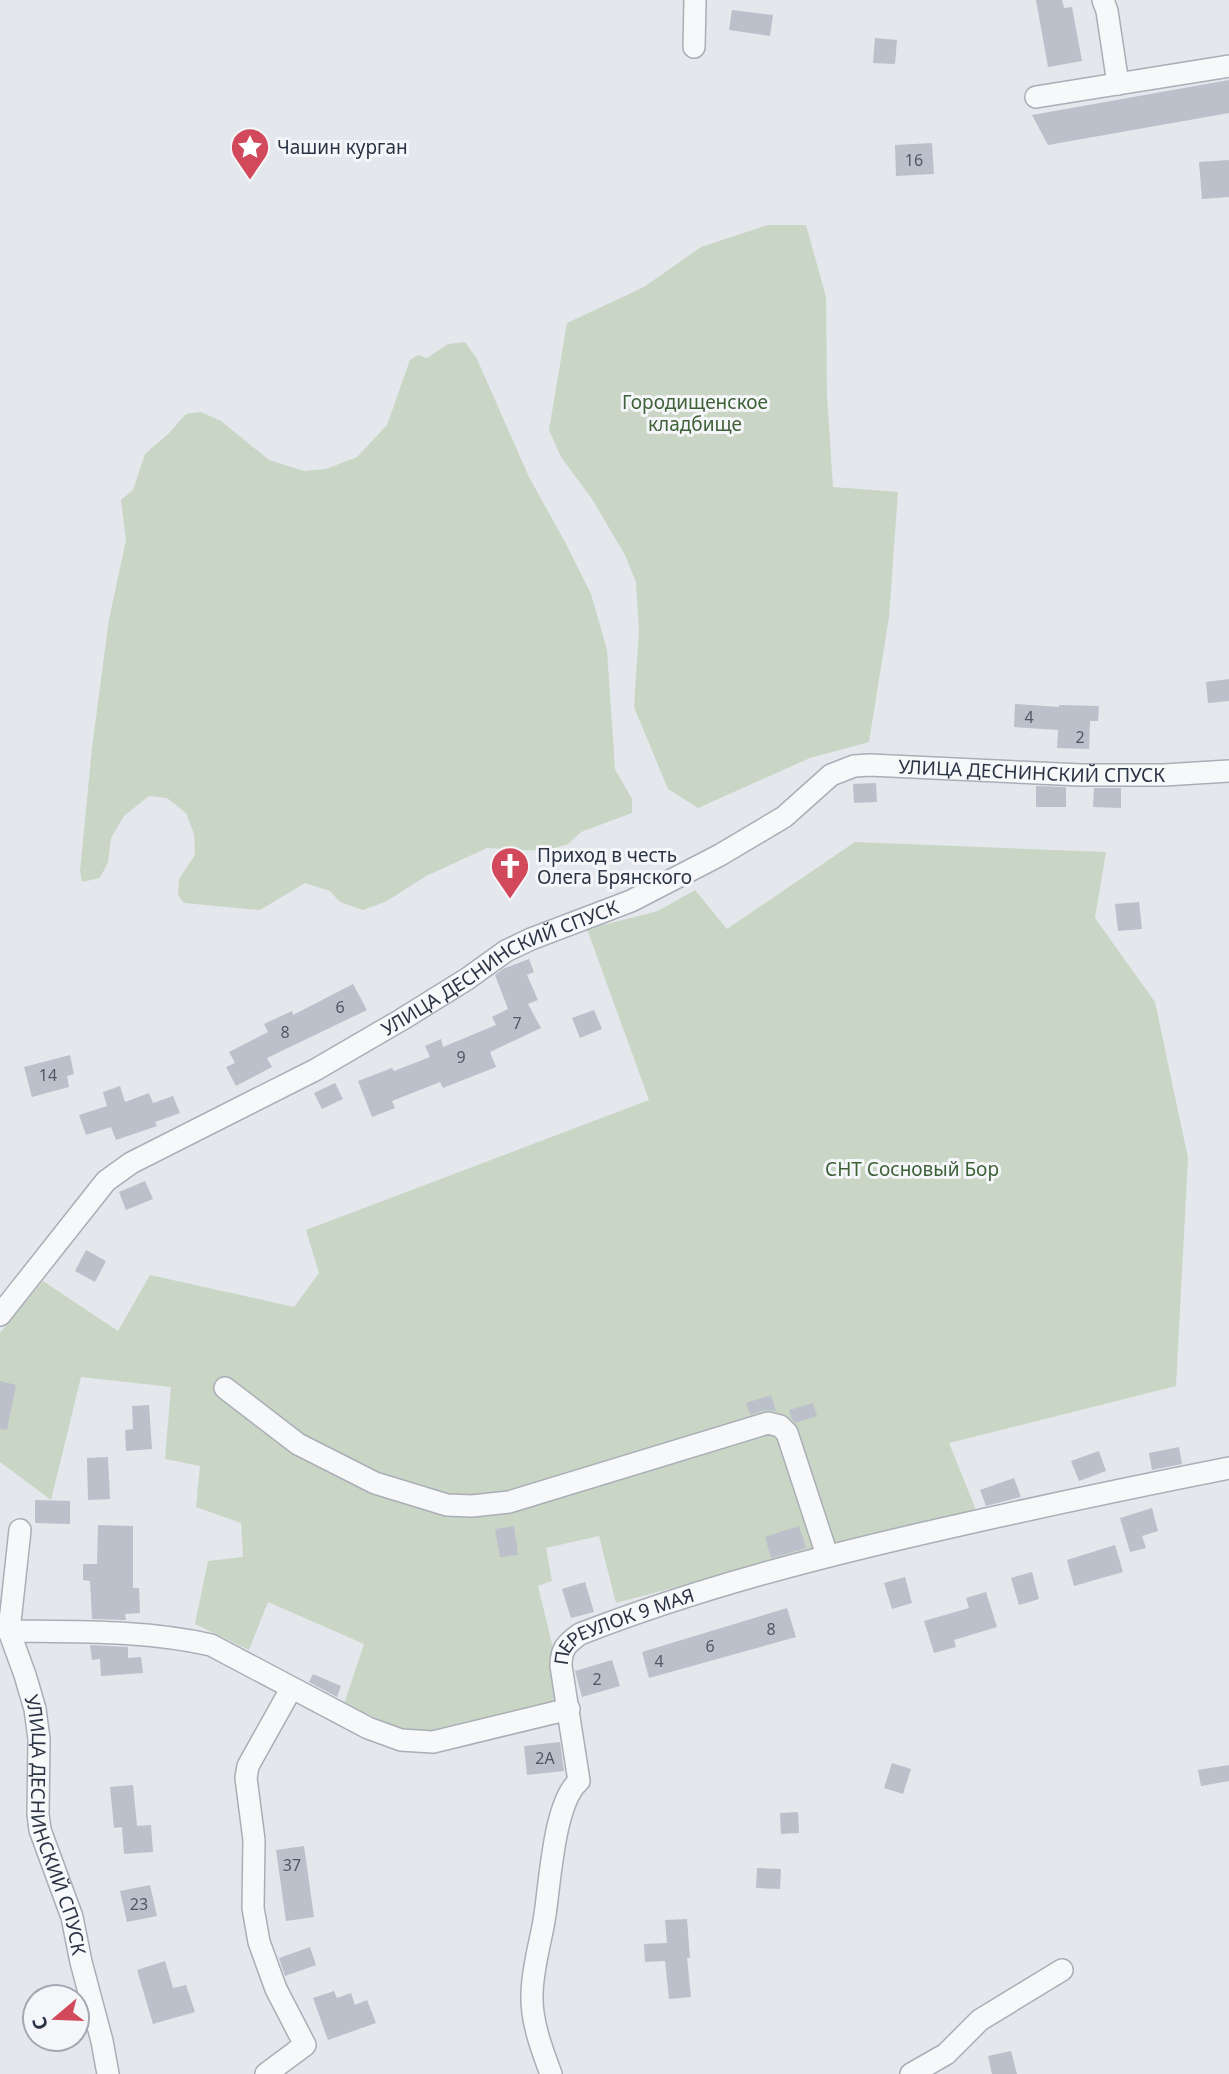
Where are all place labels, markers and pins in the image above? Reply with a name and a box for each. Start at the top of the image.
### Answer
place icon: Чашин курган [229,126,271,181]
place label: Чашин курган [277,134,408,160]
place label: Приход в честь Олега Брянского [537,842,692,890]
church icon: Приход в честь Олега Брянского [489,845,531,900]

